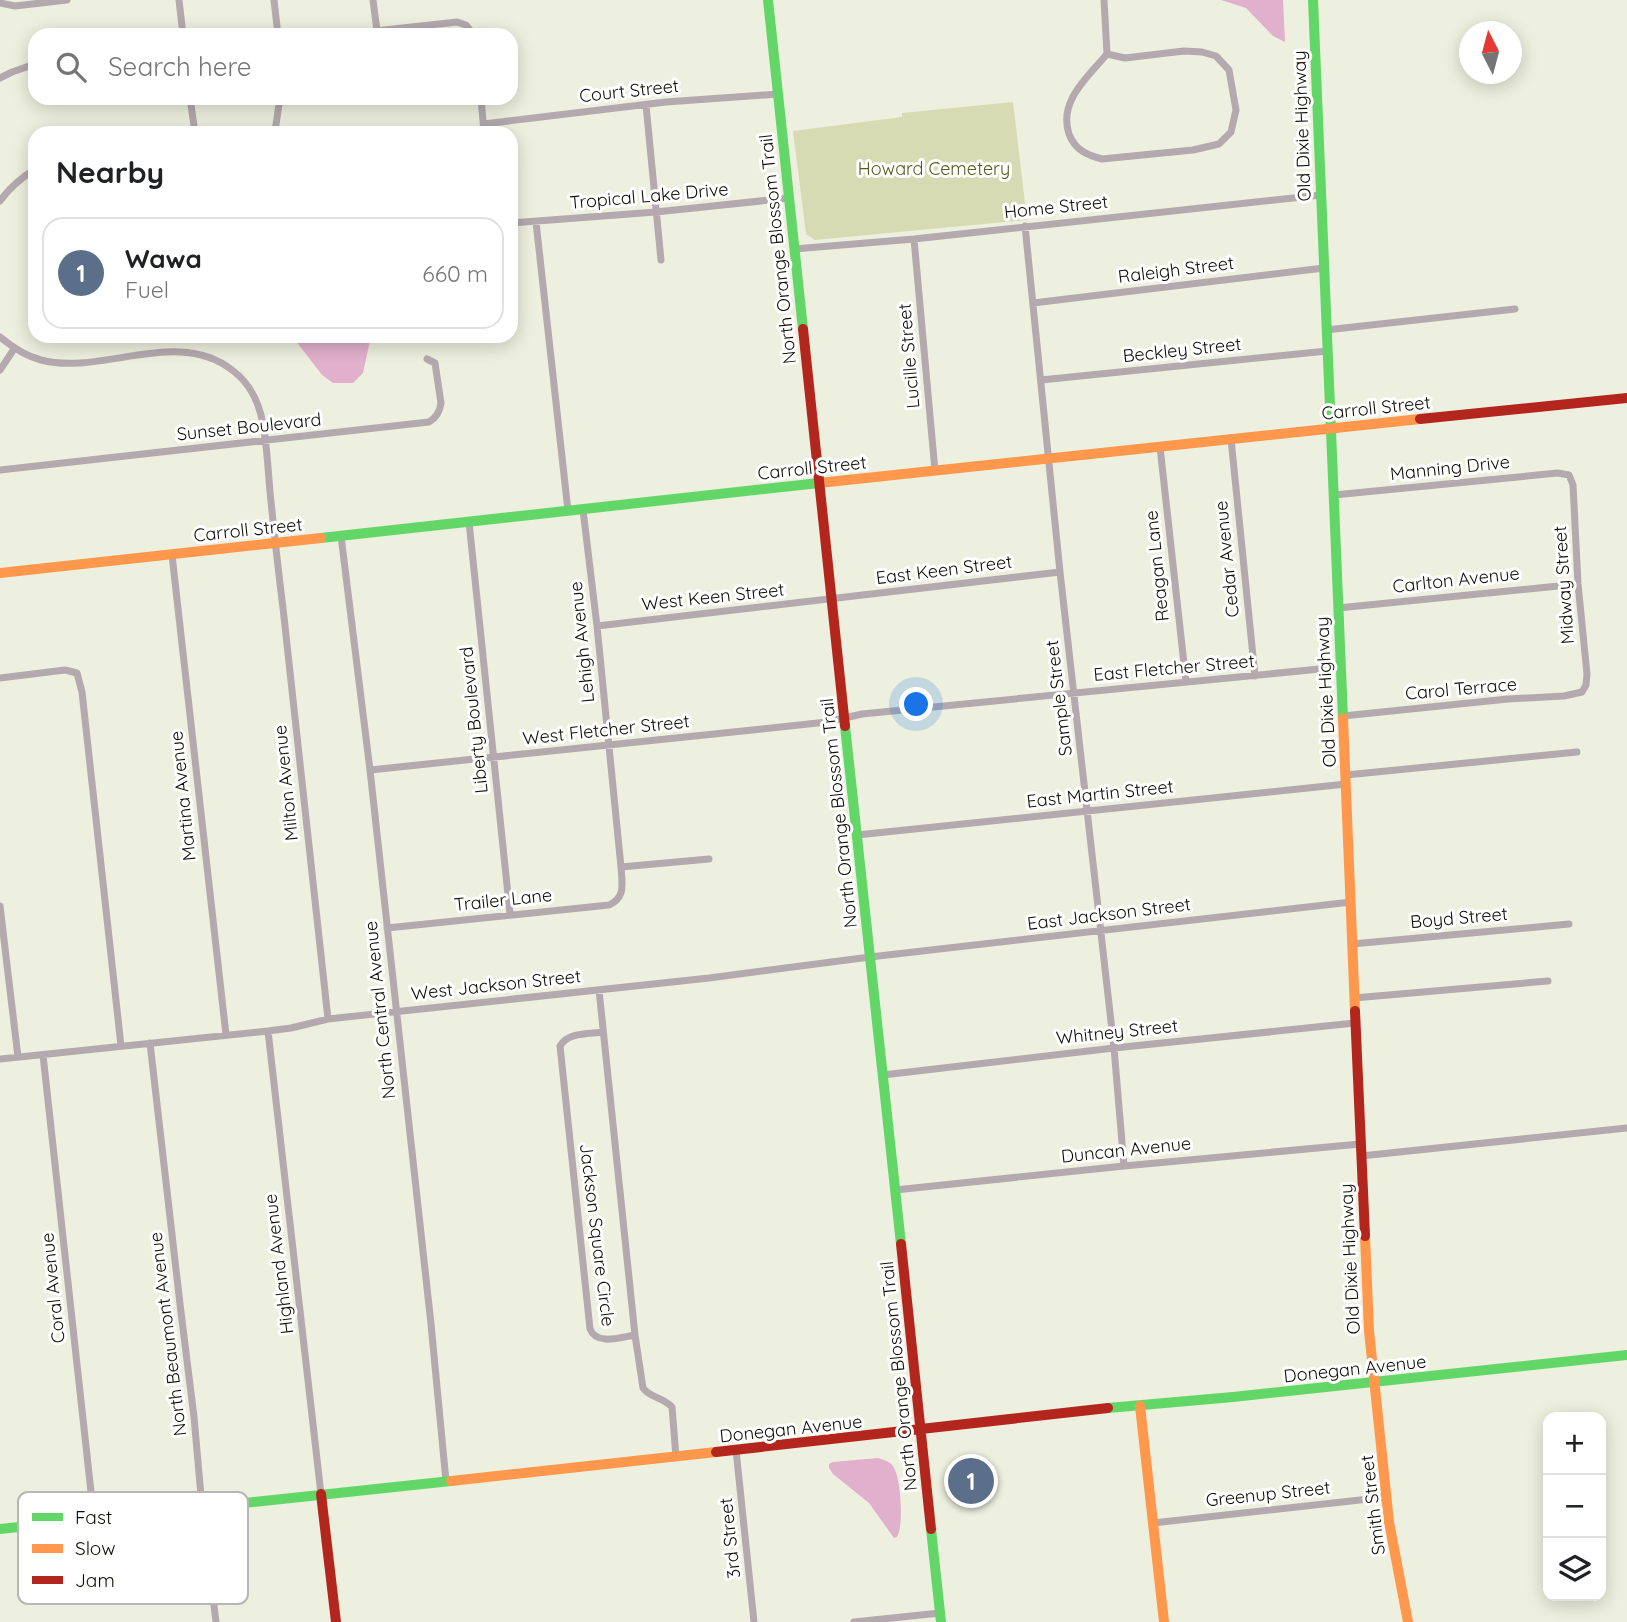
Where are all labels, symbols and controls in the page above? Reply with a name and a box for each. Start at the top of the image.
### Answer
north arrow [1459,21,1522,84]
search box [28,28,518,105]
icon: search [52,48,90,86]
text: Search here [108,50,252,83]
street label: Old Dixie Highway [1287,50,1316,202]
street label: Court Street [578,74,680,107]
street label: North Orange Blossom Trail [754,133,801,365]
text: Nearby [56,153,164,191]
park label: Howard Cemetery [858,157,1010,180]
street label: Tropical Lake Drive [569,177,729,214]
street label: Home Street [1003,190,1109,223]
text: Wawa [125,242,202,275]
street label: Raleigh Street [1117,251,1235,288]
text: 1 [77,259,85,288]
text: 660 m [422,259,488,288]
text: Fuel [125,275,169,304]
street label: Lucille Street [892,303,925,410]
street label: Beckley Street [1122,332,1242,367]
street label: Carroll Street [1320,390,1432,425]
street label: Sunset Boulevard [176,407,322,446]
street label: Carroll Street [756,450,868,485]
street label: Manning Drive [1389,450,1511,485]
street label: Cedar Avenue [1209,500,1244,619]
street label: Reagan Lane [1139,509,1174,623]
street label: Carroll Street [192,512,304,547]
street label: Midway Street [1548,525,1579,645]
street label: East Keen Street [874,550,1013,589]
street label: Carlton Avenue [1391,561,1521,598]
street label: West Keen Street [640,578,785,615]
street label: Lehigh Avenue [564,580,599,704]
street label: Old Dixie Highway [1310,616,1341,768]
street label: Sample Street [1040,639,1077,757]
street label: Liberty Boulevard [454,646,493,795]
street label: East Fletcher Street [1092,649,1255,686]
street label: Carol Terrace [1404,672,1518,705]
your location [899,687,933,721]
street label: North Orange Blossom Trail [815,697,862,929]
street label: West Fletcher Street [521,709,691,750]
street label: Milton Avenue [268,724,303,842]
street label: Martina Avenue [164,730,201,862]
street label: East Martin Street [1025,774,1175,813]
street label: Trailer Lane [453,883,553,916]
street label: East Jackson Street [1026,892,1192,935]
street label: Boyd Street [1409,902,1509,933]
street label: North Central Avenue [359,920,400,1100]
street label: West Jackson Street [410,964,582,1005]
street label: Whitney Street [1055,1014,1179,1049]
street label: Duncan Avenue [1060,1131,1192,1168]
street label: Jackson Square Circle [575,1142,620,1328]
street label: Old Dixie Highway [1334,1183,1365,1335]
street label: Highland Avenue [258,1193,299,1335]
street label: North Beaumont Avenue [144,1231,191,1437]
street label: Coral Avenue [35,1232,70,1344]
street label: North Orange Blossom Trail [875,1260,922,1492]
street label: Donegan Avenue [1282,1350,1427,1387]
street label: Donegan Avenue [718,1410,863,1447]
map controls [1543,1412,1606,1601]
button: + [1543,1412,1606,1475]
street label: Smith Street [1355,1454,1390,1557]
pin: 1 [948,1455,994,1507]
button: − [1543,1475,1606,1538]
street label: Greenup Street [1205,1476,1331,1511]
legend [18,1492,248,1604]
street label: 3rd Street [714,1497,745,1580]
text: Fast [75,1505,112,1529]
text: Slow [75,1536,116,1560]
button: layers [1543,1538,1606,1601]
text: Jam [75,1568,115,1592]

